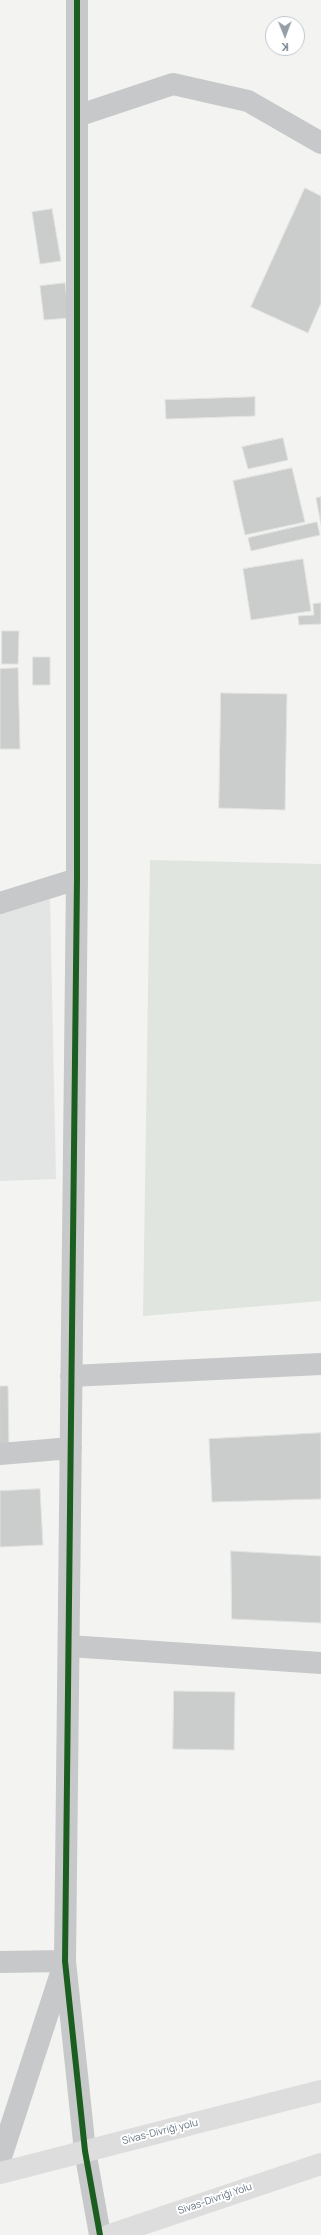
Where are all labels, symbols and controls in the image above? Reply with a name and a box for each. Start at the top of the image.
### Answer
north arrow [265,16,305,56]
text: K [282,40,289,55]
street label: Sivas-Divriği yolu [121,2117,199,2147]
street label: Sivas-Divriği Yolu [176,2181,254,2217]

